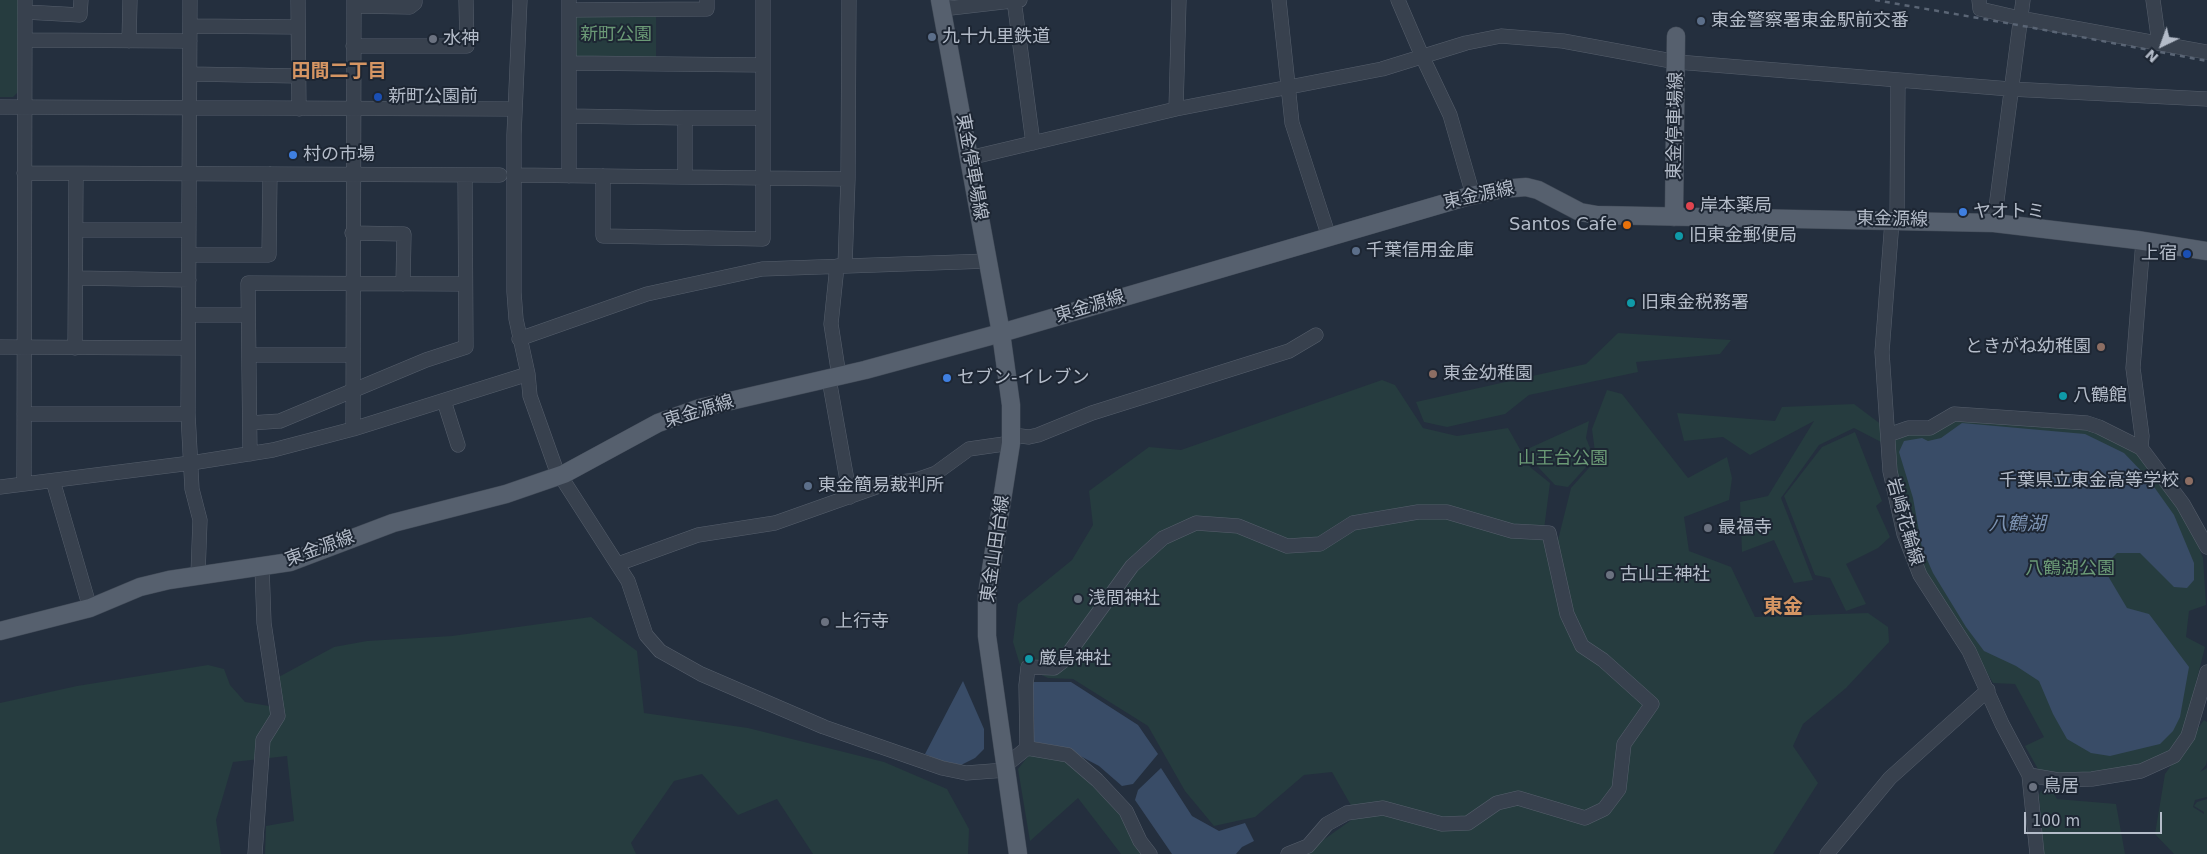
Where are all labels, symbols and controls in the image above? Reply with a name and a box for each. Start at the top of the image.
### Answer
place label: 東金警察署東金駅前交番 [1711,10,1909,32]
marker: 東金警察署東金駅前交番 [1695,15,1707,27]
north arrow [2137,20,2187,70]
park label: 新町公園 [580,24,652,46]
place label: 九十九里鉄道 [942,26,1050,48]
place label: 水神 [443,28,479,50]
marker: 九十九里鉄道 [926,31,938,43]
marker: 水神 [427,33,439,45]
text: N [2142,46,2162,66]
district label: 田間二丁目 [292,61,386,83]
street label: 東金停車場線 [1664,72,1688,180]
place label: 新町公園前 [388,86,478,108]
marker: 新町公園前 [372,91,384,103]
street label: 東金停車場線 [951,112,991,222]
place label: 村の市場 [303,144,375,166]
marker: 村の市場 [287,149,299,161]
street label: 東金源線 [1442,178,1516,214]
place label: 岸本薬局 [1700,195,1772,217]
marker: 岸本薬局 [1684,200,1696,212]
place label: ヤオトミ [1973,201,2045,223]
marker: ヤオトミ [1957,206,1969,218]
street label: 東金源線 [1856,209,1928,231]
place label: Santos Cafe [1509,214,1617,236]
marker: Santos Cafe [1621,219,1633,231]
place label: 旧東金郵便局 [1689,225,1797,247]
marker: 旧東金郵便局 [1673,230,1685,242]
place label: 千葉信用金庫 [1366,240,1474,262]
place label: 上宿 [2141,243,2177,265]
marker: 千葉信用金庫 [1350,245,1362,257]
marker: 上宿 [2181,248,2193,260]
street label: 東金源線 [1052,286,1128,328]
place label: 旧東金税務署 [1641,292,1749,314]
marker: 旧東金税務署 [1625,297,1637,309]
place label: ときがね幼稚園 [1965,336,2091,358]
marker: ときがね幼稚園 [2095,341,2107,353]
place label: 東金幼稚園 [1443,363,1533,385]
place label: セブン-イレブン [957,367,1089,389]
marker: 東金幼稚園 [1427,368,1439,380]
marker: セブン-イレブン [941,372,953,384]
place label: 八鶴館 [2073,385,2127,407]
marker: 八鶴館 [2057,390,2069,402]
street label: 東金源線 [661,391,737,433]
park label: 山王台公園 [1518,448,1608,470]
place label: 千葉県立東金高等学校 [1999,470,2179,492]
place label: 東金簡易裁判所 [818,475,944,497]
marker: 千葉県立東金高等学校 [2183,475,2195,487]
street label: 岩崎花輪線 [1881,476,1927,568]
marker: 東金簡易裁判所 [802,480,814,492]
street label: 東金山田台線 [978,494,1014,604]
water label: 八鶴湖 [1989,514,2045,536]
place label: 最福寺 [1718,517,1772,539]
marker: 最福寺 [1702,522,1714,534]
street label: 東金源線 [282,527,358,571]
park label: 八鶴湖公園 [2025,558,2115,580]
place label: 古山王神社 [1620,564,1710,586]
marker: 古山王神社 [1604,569,1616,581]
place label: 浅間神社 [1088,588,1160,610]
marker: 浅間神社 [1072,593,1084,605]
district label: 東金 [1763,596,1803,620]
place label: 上行寺 [835,611,889,633]
marker: 上行寺 [819,616,831,628]
place label: 厳島神社 [1039,648,1111,670]
marker: 厳島神社 [1023,653,1035,665]
place label: 鳥居 [2043,776,2079,798]
marker: 鳥居 [2027,781,2039,793]
scale bar [2027,802,2164,834]
text: 100 m [2032,812,2080,830]

